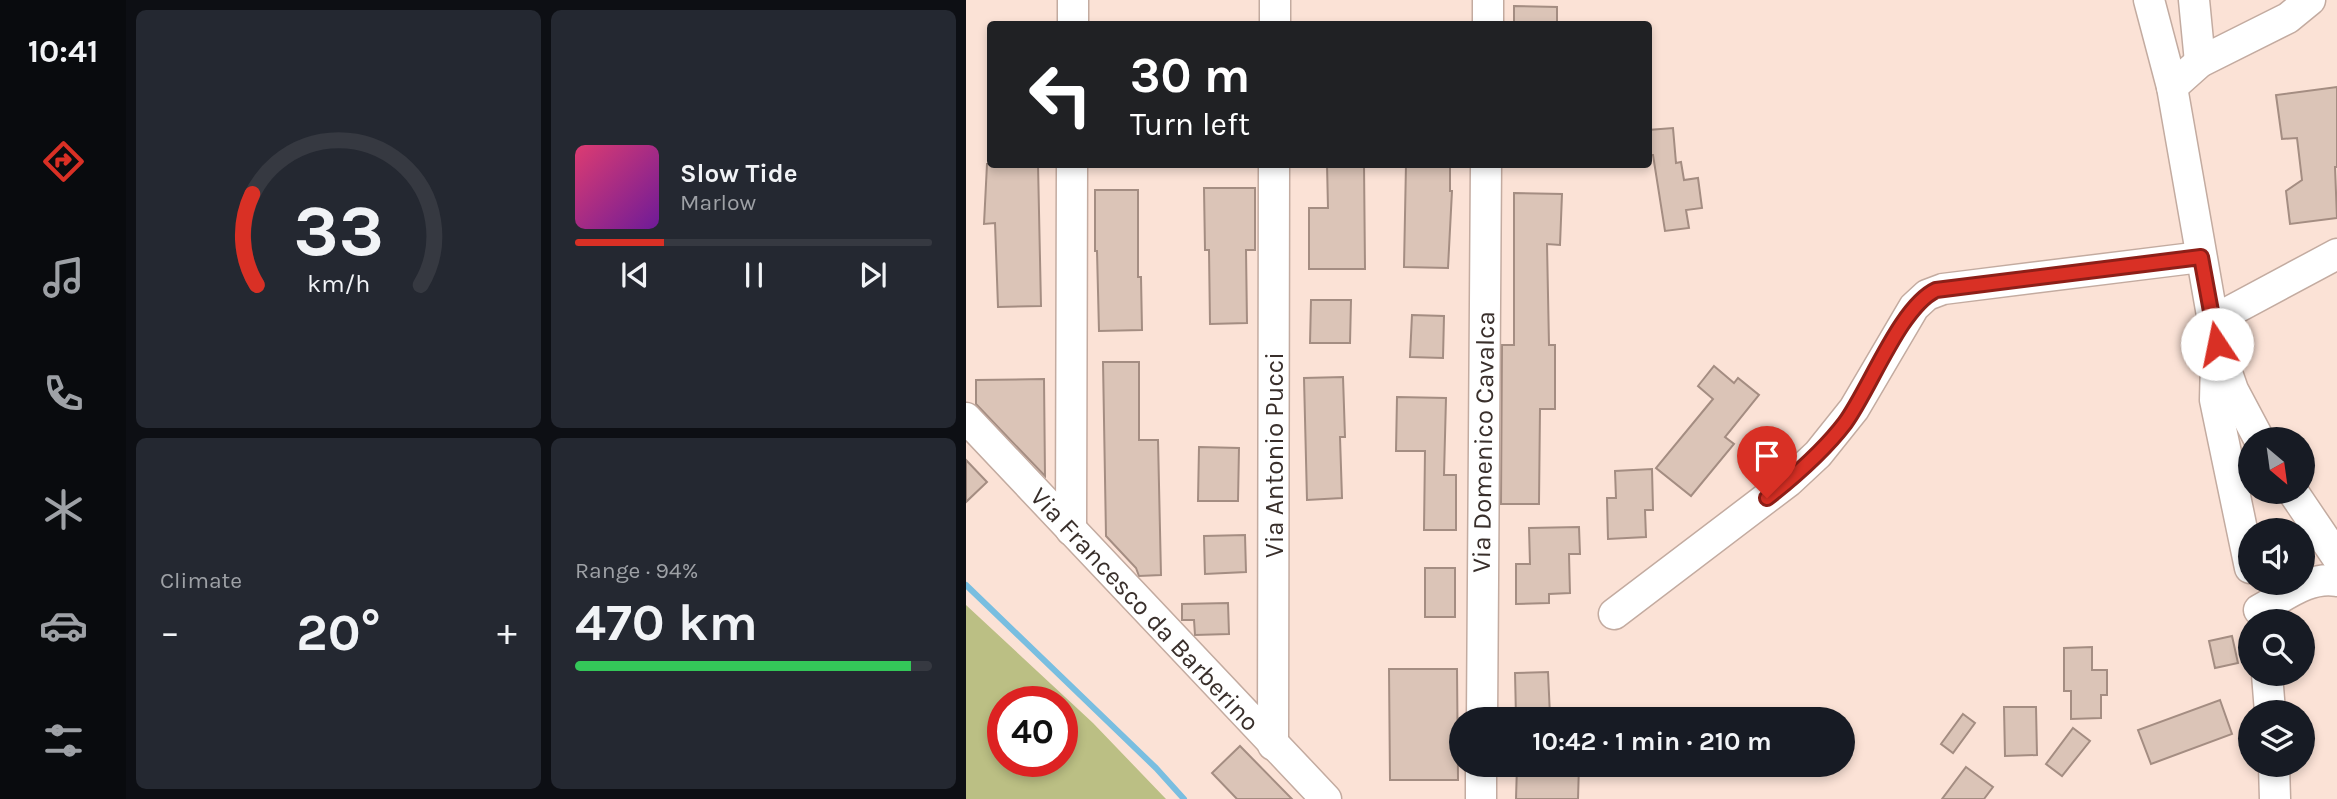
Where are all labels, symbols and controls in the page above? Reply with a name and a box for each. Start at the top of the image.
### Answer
text: 10:41 [28,33,98,70]
text: 30 m [1130,47,1250,104]
icon: left [1015,49,1106,140]
text: Turn left [1130,106,1250,143]
icon: directions [39,137,88,186]
text: Slow Tide [680,158,798,189]
text: 33 [293,189,384,274]
text: Marlow [680,189,756,216]
icon: music [39,253,88,302]
icon: previous [616,256,654,294]
icon: pause [735,256,773,294]
icon: next [854,256,892,294]
text: km/h [307,269,370,298]
position arrow [2180,307,2254,381]
street label: Via Domenico Cavalca [1466,311,1501,573]
street label: Via Antonio Pucci [1259,352,1290,558]
icon: phone [39,369,88,418]
pin [1737,426,1797,498]
north arrow [2238,427,2315,504]
map controls [2238,427,2315,777]
icon: arrive [1748,437,1786,475]
street label: Via Francesco da Barberino [1024,481,1266,738]
icon: climate [39,485,88,534]
button: sound [2238,518,2315,595]
text: Range · 94% [575,557,698,584]
text: Climate [160,567,242,594]
text: 470 km [575,592,758,653]
icon: car [39,601,88,650]
text: 20° [296,602,381,663]
button: search [2238,609,2315,686]
text: − [160,610,180,655]
text: + [497,610,517,655]
speed limit sign: 40 [987,686,1078,777]
button: layers [2238,700,2315,777]
icon: filters [39,716,88,765]
text: 10:42 · 1 min · 210 m [1532,726,1772,757]

